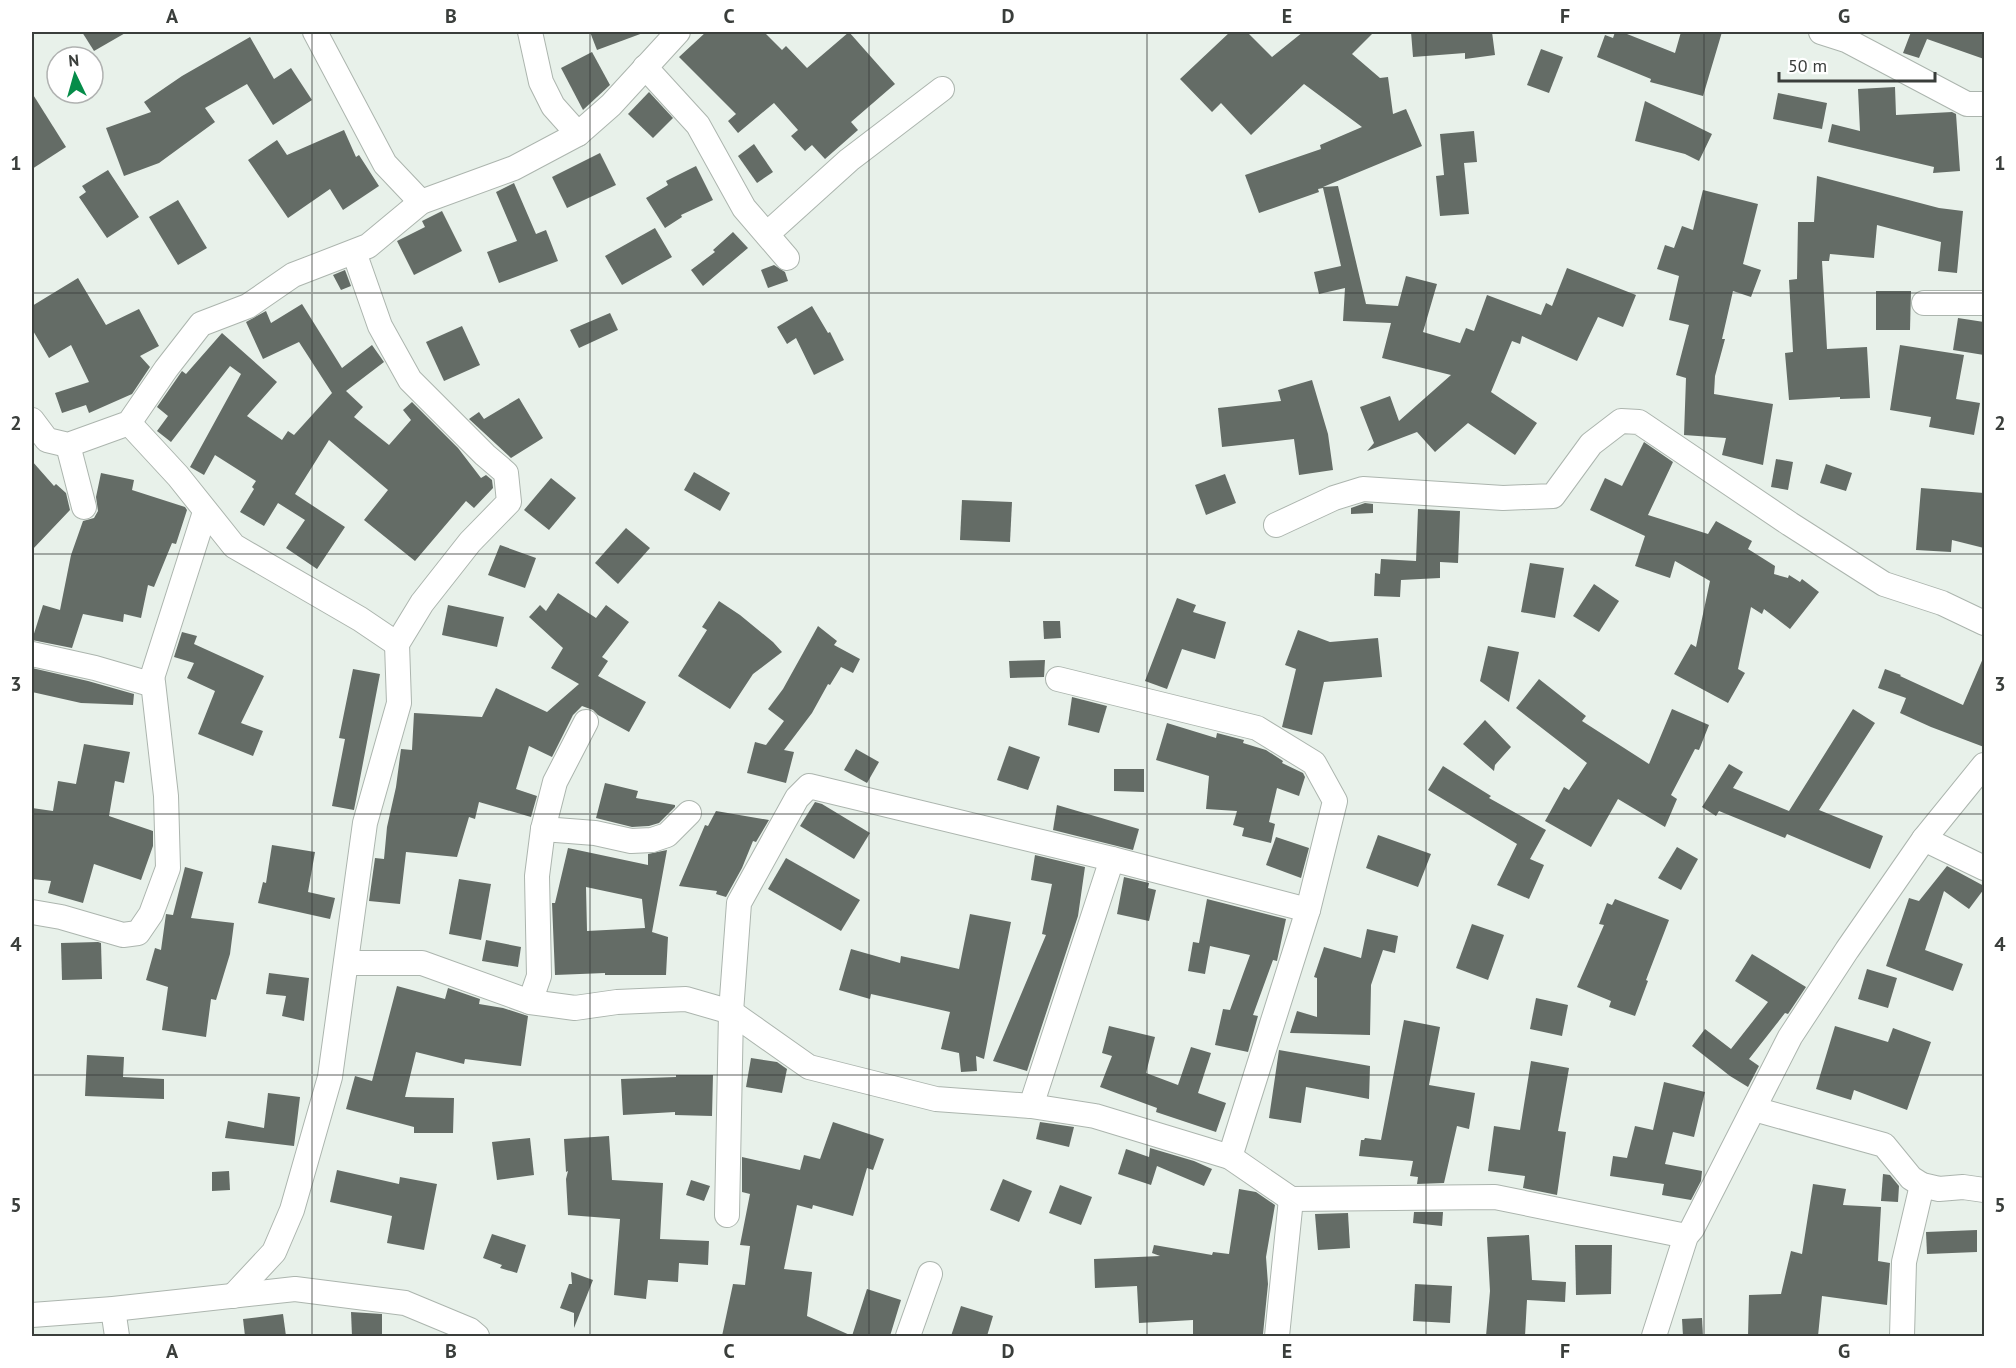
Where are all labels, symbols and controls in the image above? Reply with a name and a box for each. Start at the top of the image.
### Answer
text: A [166,3,179,29]
text: B [445,3,457,29]
text: C [723,3,735,29]
text: D [1002,3,1015,29]
text: E [1282,3,1292,29]
text: F [1560,3,1570,29]
text: G [1838,3,1850,29]
north arrow [45,45,105,105]
scale bar [1779,45,1935,83]
text: N [68,50,80,70]
text: 50 m [1788,54,1827,77]
text: 1 [10,150,22,176]
text: 1 [1994,150,2006,176]
text: 2 [10,410,22,436]
text: 2 [1994,410,2006,436]
text: 3 [10,671,22,697]
text: 3 [1994,671,2006,697]
text: 4 [10,931,22,957]
text: 4 [1994,931,2006,957]
text: 5 [10,1192,22,1218]
text: 5 [1994,1192,2006,1218]
text: A [166,1338,179,1364]
text: B [445,1338,457,1364]
text: C [723,1338,735,1364]
text: D [1002,1338,1015,1364]
text: E [1282,1338,1292,1364]
text: F [1560,1338,1570,1364]
text: G [1838,1338,1850,1364]

